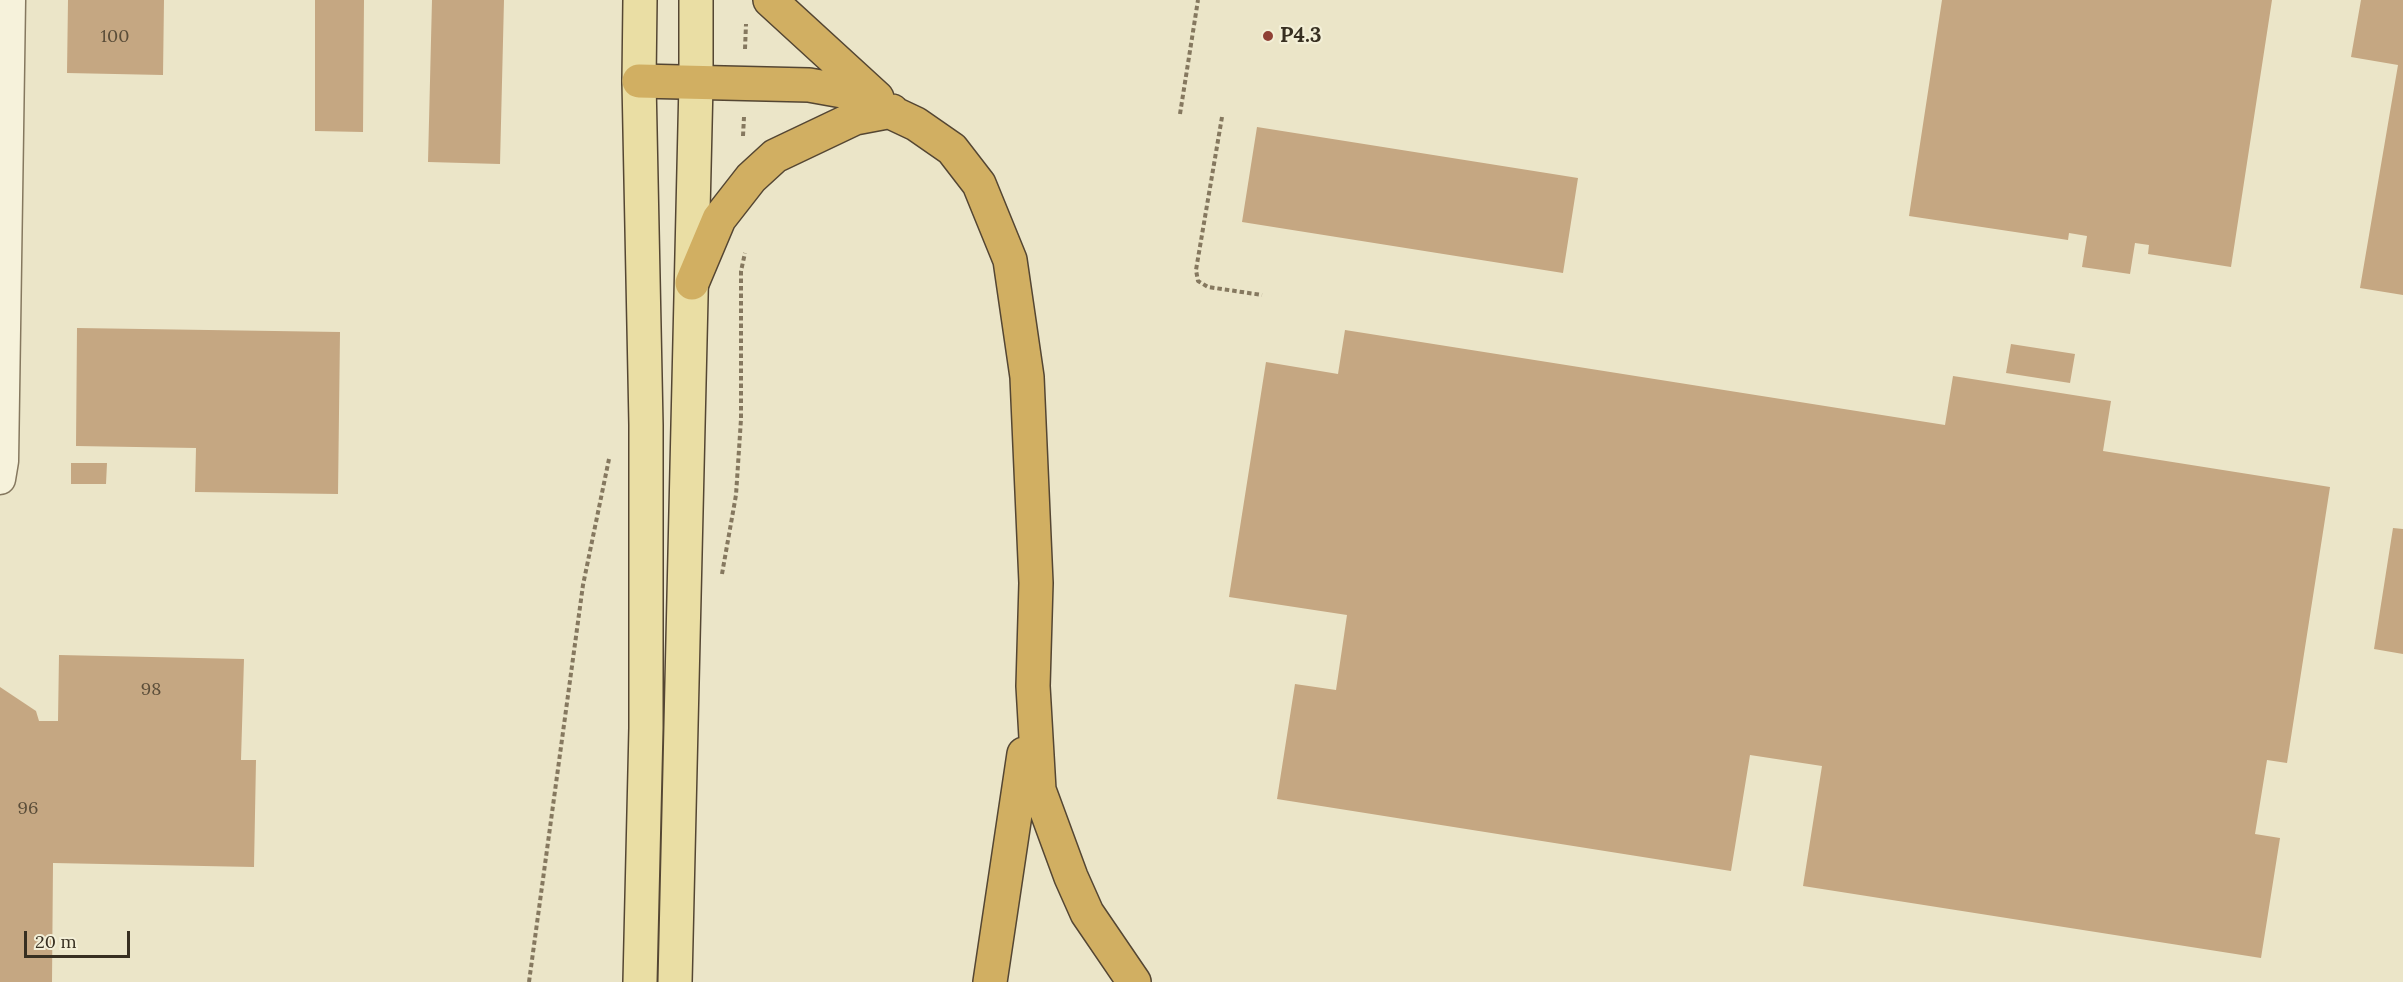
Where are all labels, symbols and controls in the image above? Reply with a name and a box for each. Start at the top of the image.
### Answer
place label: P4.3 [1280,23,1322,49]
house number: 100 [101,26,129,48]
marker: P4.3 [1261,29,1275,43]
house number: 98 [141,679,161,701]
house number: 96 [18,798,38,820]
scale bar [27,919,134,957]
text: 20 m [35,930,77,953]

